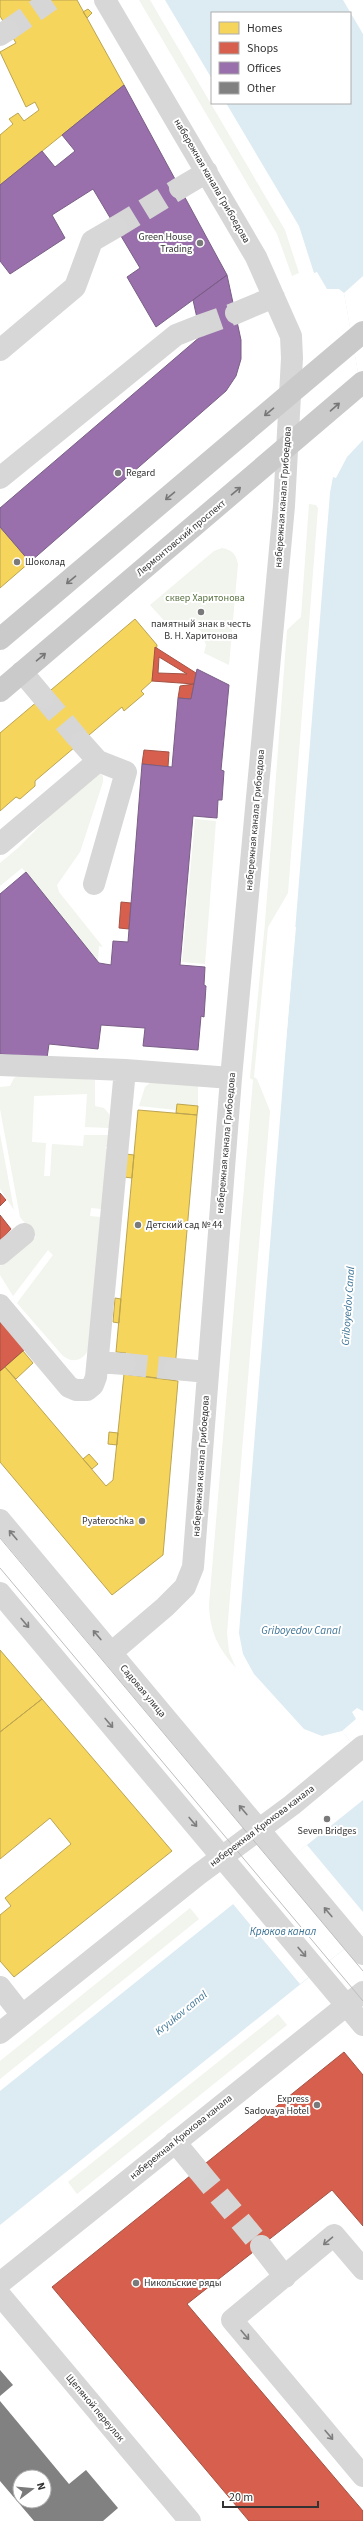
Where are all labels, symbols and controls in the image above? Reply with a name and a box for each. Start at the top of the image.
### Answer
legend [211,12,351,104]
text: Homes [247,20,282,37]
text: Shops [247,40,278,57]
text: Offices [247,60,281,77]
text: Other [247,80,277,97]
street label: набережная канала Грибоедова [171,116,253,246]
place label: Green House Trading [139,230,192,256]
marker: Green House Trading [195,238,205,248]
one-way arrow [329,402,340,411]
one-way arrow [264,407,275,416]
street label: набережная канала Грибоедова [271,426,295,568]
place label: Regard [126,466,155,480]
marker: Regard [113,468,123,478]
one-way arrow [231,487,242,496]
one-way arrow [165,491,176,500]
street label: Лермонтовский проспект [133,496,229,580]
place label: Шоколад [25,555,66,569]
marker: Шоколад [12,557,22,567]
one-way arrow [66,575,76,584]
park label: сквер Харитонова [165,591,245,605]
marker: памятный знак в честь В. Н. Харитонова [196,607,206,617]
place label: памятный знак в честь В. Н. Харитонова [151,617,251,643]
one-way arrow [35,652,46,661]
street label: набережная канала Грибоедова [242,749,268,891]
street label: набережная канала Грибоедова [213,1072,239,1214]
place label: Детский сад № 44 [146,1218,222,1232]
marker: Детский сад № 44 [133,1220,143,1230]
water label: Griboyedov Canal [338,1266,358,1346]
street label: набережная канала Грибоедова [189,1395,213,1537]
place label: Pyaterochka [82,1514,134,1528]
marker: Pyaterochka [137,1516,147,1526]
one-way arrow [9,1530,18,1541]
one-way arrow [21,1618,30,1629]
water label: Griboyedov Canal [261,1623,341,1638]
one-way arrow [92,1630,101,1641]
street label: Садовая улица [117,1662,169,1720]
one-way arrow [104,1717,113,1728]
street label: набережная Крюкова канала [207,1782,317,1870]
one-way arrow [238,1805,247,1816]
marker: Seven Bridges [322,1814,332,1824]
one-way arrow [188,1817,197,1828]
place label: Seven Bridges [298,1824,356,1838]
one-way arrow [323,1907,332,1917]
water label: Крюков канал [250,1924,317,1939]
one-way arrow [298,1947,307,1958]
water label: Kryukov canal [152,1987,211,2039]
street label: набережная Крюкова канала [127,2091,235,2183]
place label: Express Sadovaya Hotel [244,2092,309,2118]
marker: Express Sadovaya Hotel [312,2100,322,2110]
one-way arrow [322,2236,333,2245]
place label: Никольские ряды [144,2276,221,2290]
marker: Никольские ряды [131,2278,141,2288]
one-way arrow [241,2330,250,2341]
street label: Щепяной переулок [62,2371,128,2445]
one-way arrow [324,2430,333,2440]
north arrow [12,2469,52,2509]
text: N [33,2481,49,2492]
scale bar [223,2483,318,2509]
text: 20 m [229,2489,253,2506]

